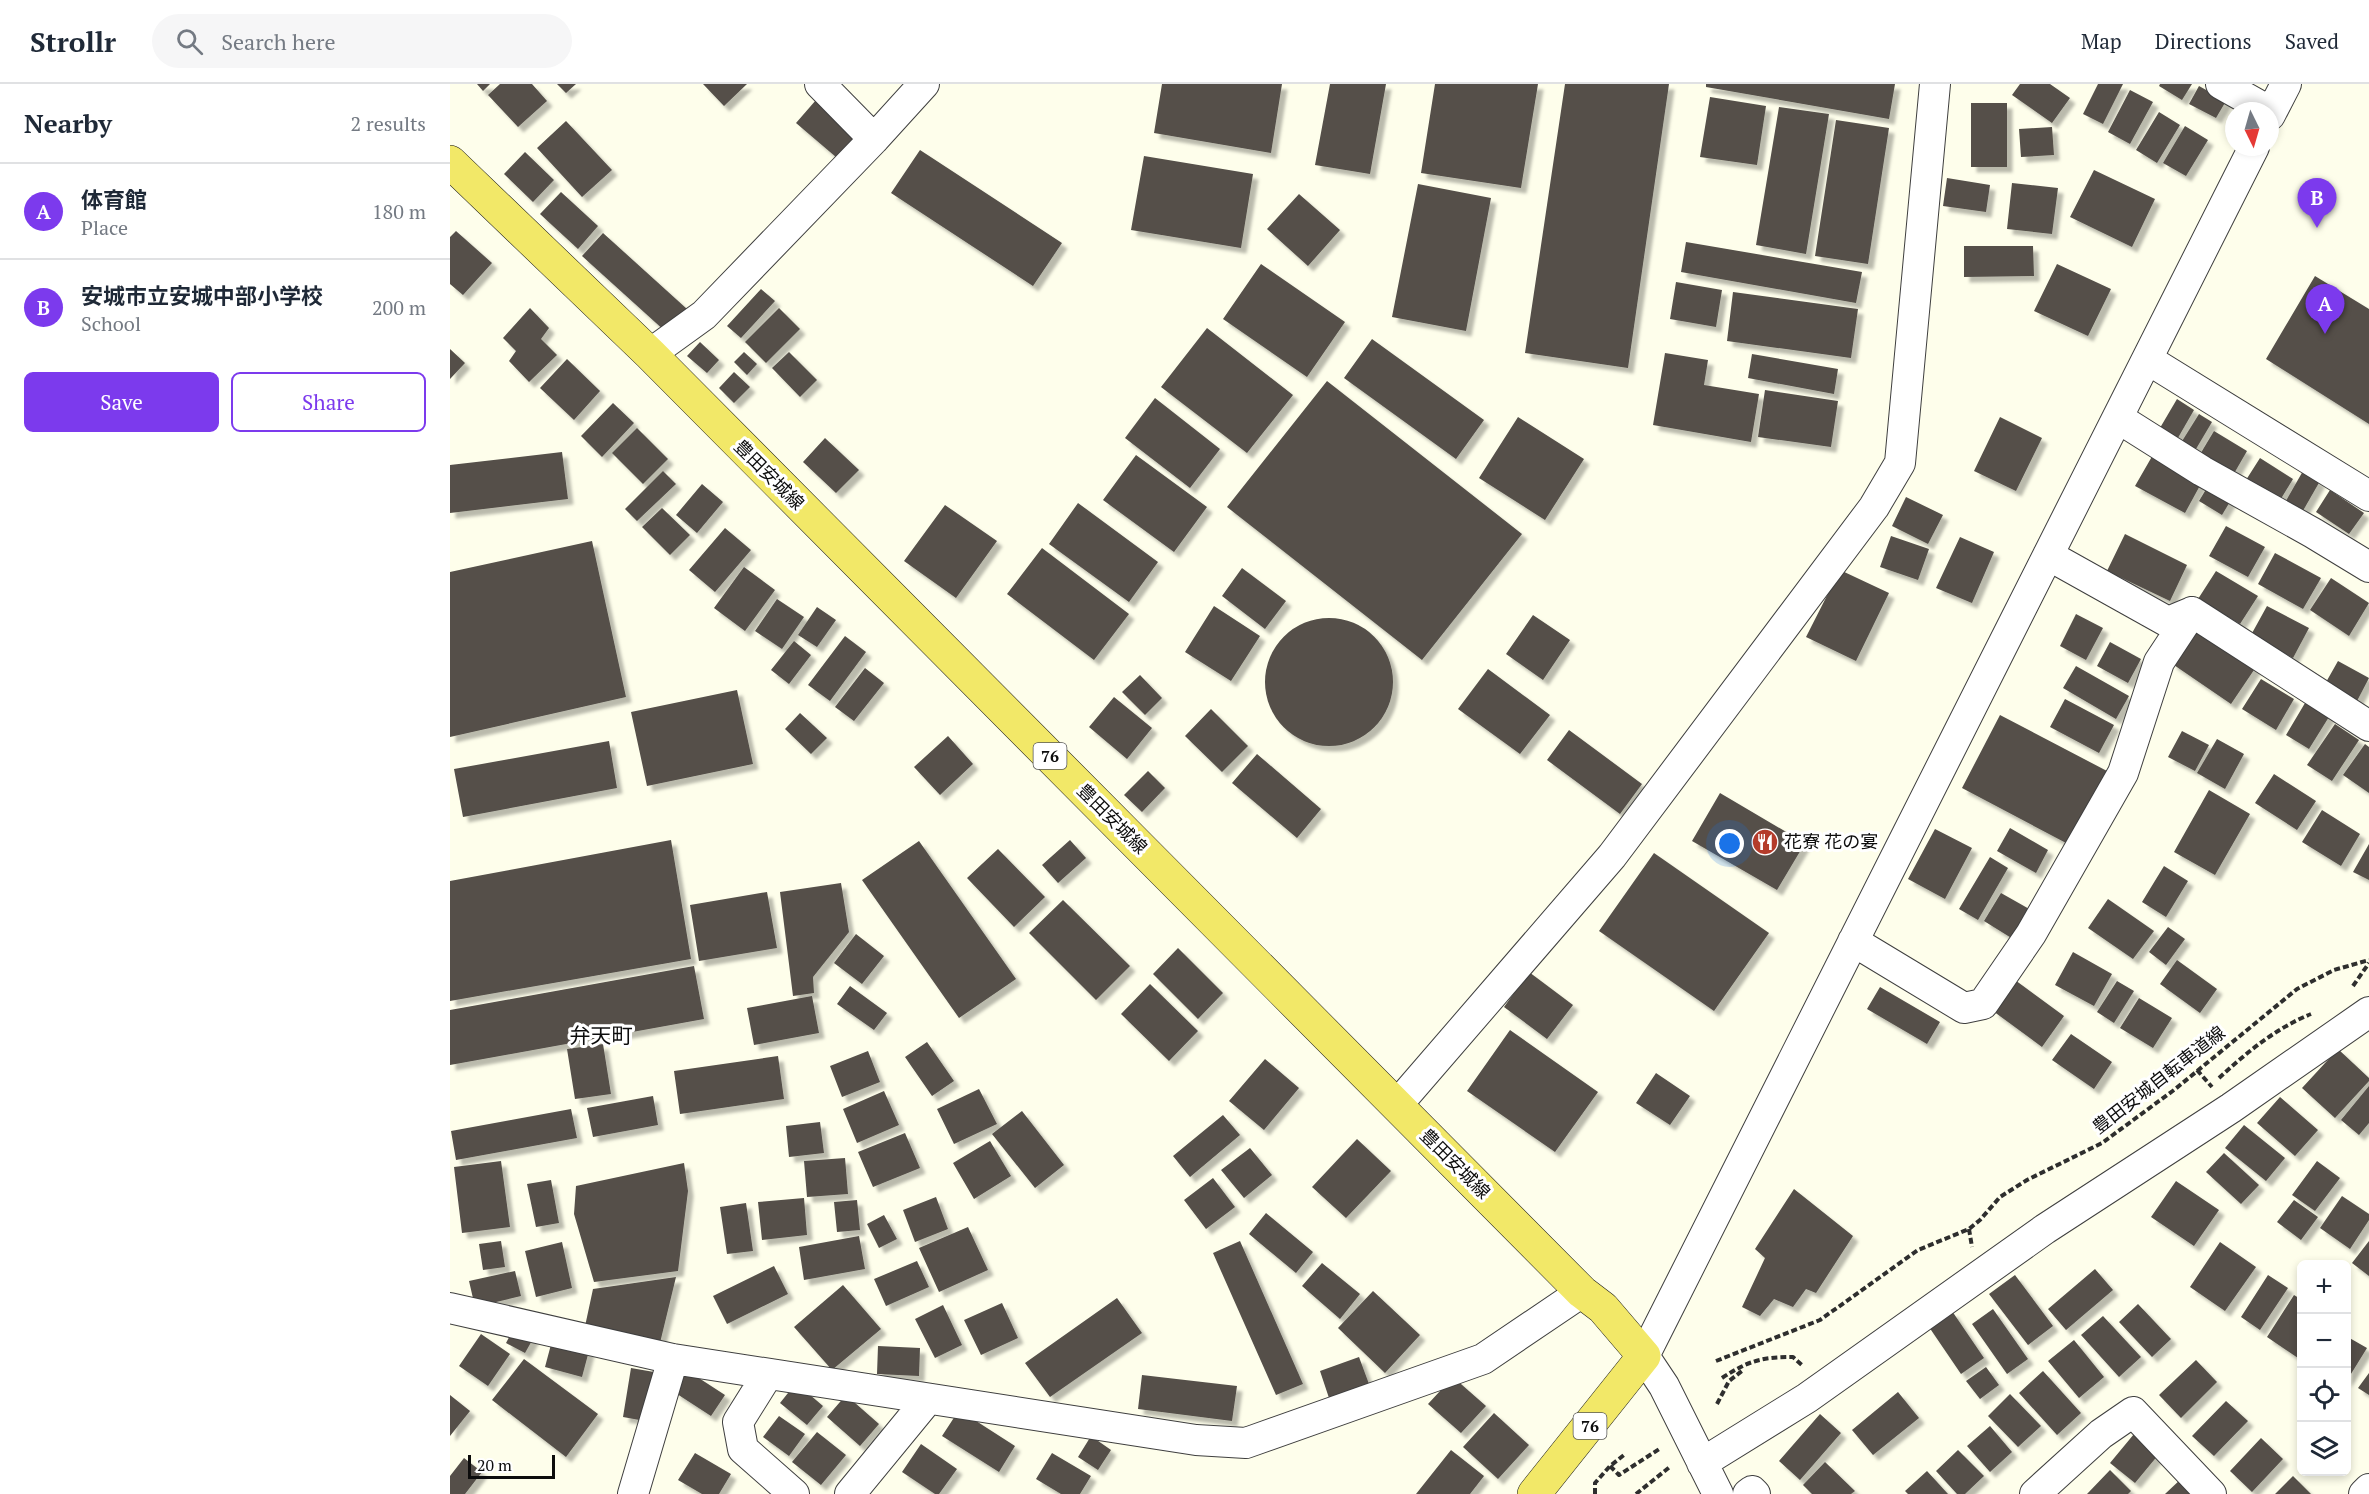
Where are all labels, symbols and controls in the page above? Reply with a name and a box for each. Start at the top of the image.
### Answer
search box [152,14,572,68]
text: Strollr [30,23,116,60]
icon: search [173,25,206,58]
text: Search here [221,27,336,56]
text: Map [2081,27,2122,55]
text: Directions [2155,27,2252,55]
text: Saved [2285,27,2339,55]
north arrow [2225,102,2279,156]
text: Nearby [24,106,112,140]
text: 2 results [351,110,426,137]
pin: B [2298,178,2336,228]
text: 体育館 [81,185,147,214]
text: A [36,198,51,225]
text: 180 m [372,198,426,225]
text: Place [81,214,128,241]
text: 安城市立安城中部小学校 [81,281,323,310]
pin: A [2306,284,2344,334]
text: B [37,294,50,321]
text: 200 m [372,294,426,321]
text: School [81,310,141,337]
button: Save [24,372,219,432]
button: Share [231,372,426,432]
street label: 豊田安城線 [729,434,810,515]
road number: 76 [1034,743,1066,769]
street label: 豊田安城線 [1072,778,1153,859]
restaurant icon: 花寮 花の宴 [1750,827,1780,857]
your location [1715,829,1744,858]
place label: 花寮 花の宴 [1784,829,1878,853]
street label: 豊田安城自転車道線 [2087,1020,2230,1139]
district label: 弁天町 [570,1021,633,1049]
street label: 豊田安城線 [1415,1123,1496,1204]
map controls [2297,1260,2351,1476]
button: + [2297,1260,2351,1314]
button: − [2297,1314,2351,1368]
button: locate [2297,1368,2351,1422]
road number: 76 [1574,1413,1606,1439]
button: layers [2297,1422,2351,1476]
scale bar [468,1452,555,1480]
text: 20 m [477,1454,512,1476]

